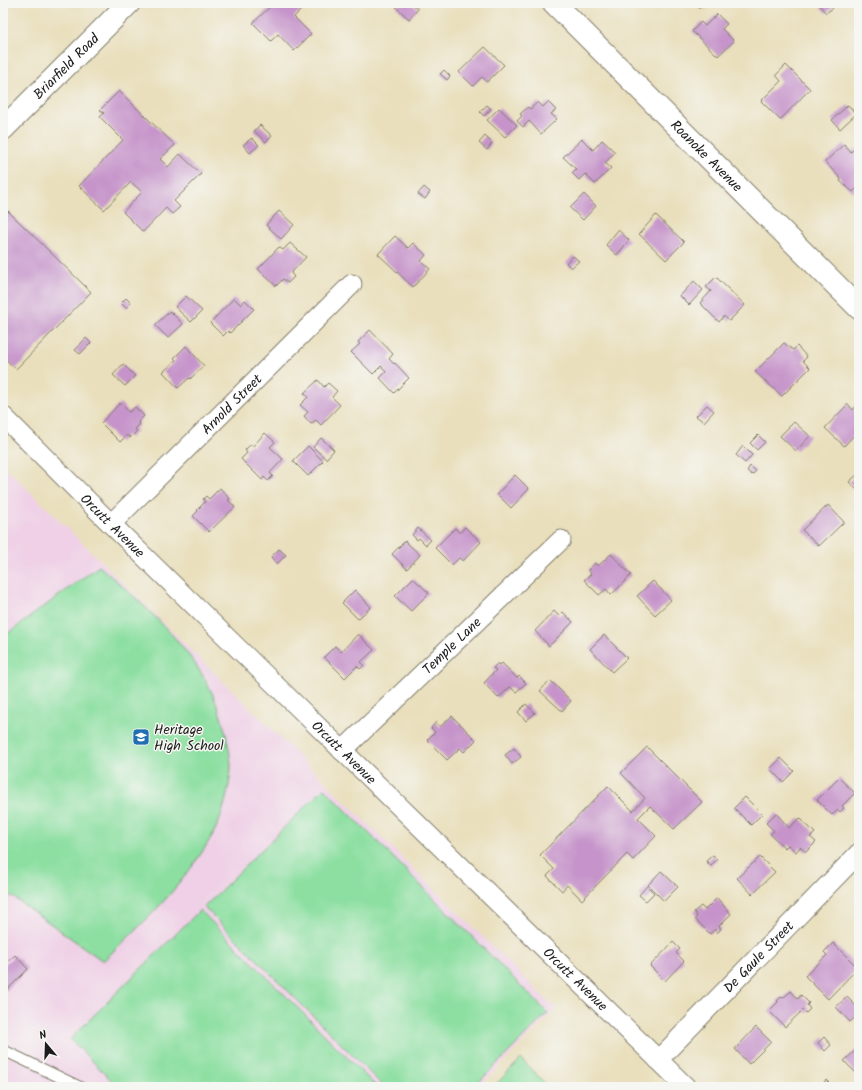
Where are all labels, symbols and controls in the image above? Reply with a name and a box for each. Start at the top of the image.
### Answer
street label: Briarfield Road [28,28,106,105]
street label: Roanoke Avenue [665,115,748,198]
street label: Arnold Street [197,369,268,440]
street label: Orcutt Avenue [74,489,150,564]
street label: Temple Lane [417,612,487,680]
street label: Orcutt Avenue [306,716,382,791]
place label: Heritage High School [154,719,224,757]
school or university icon: Heritage High School [131,727,151,747]
street label: De Gaule Street [718,916,800,999]
street label: Orcutt Avenue [537,942,613,1017]
north arrow [26,1024,66,1064]
text: N [37,1026,49,1045]

